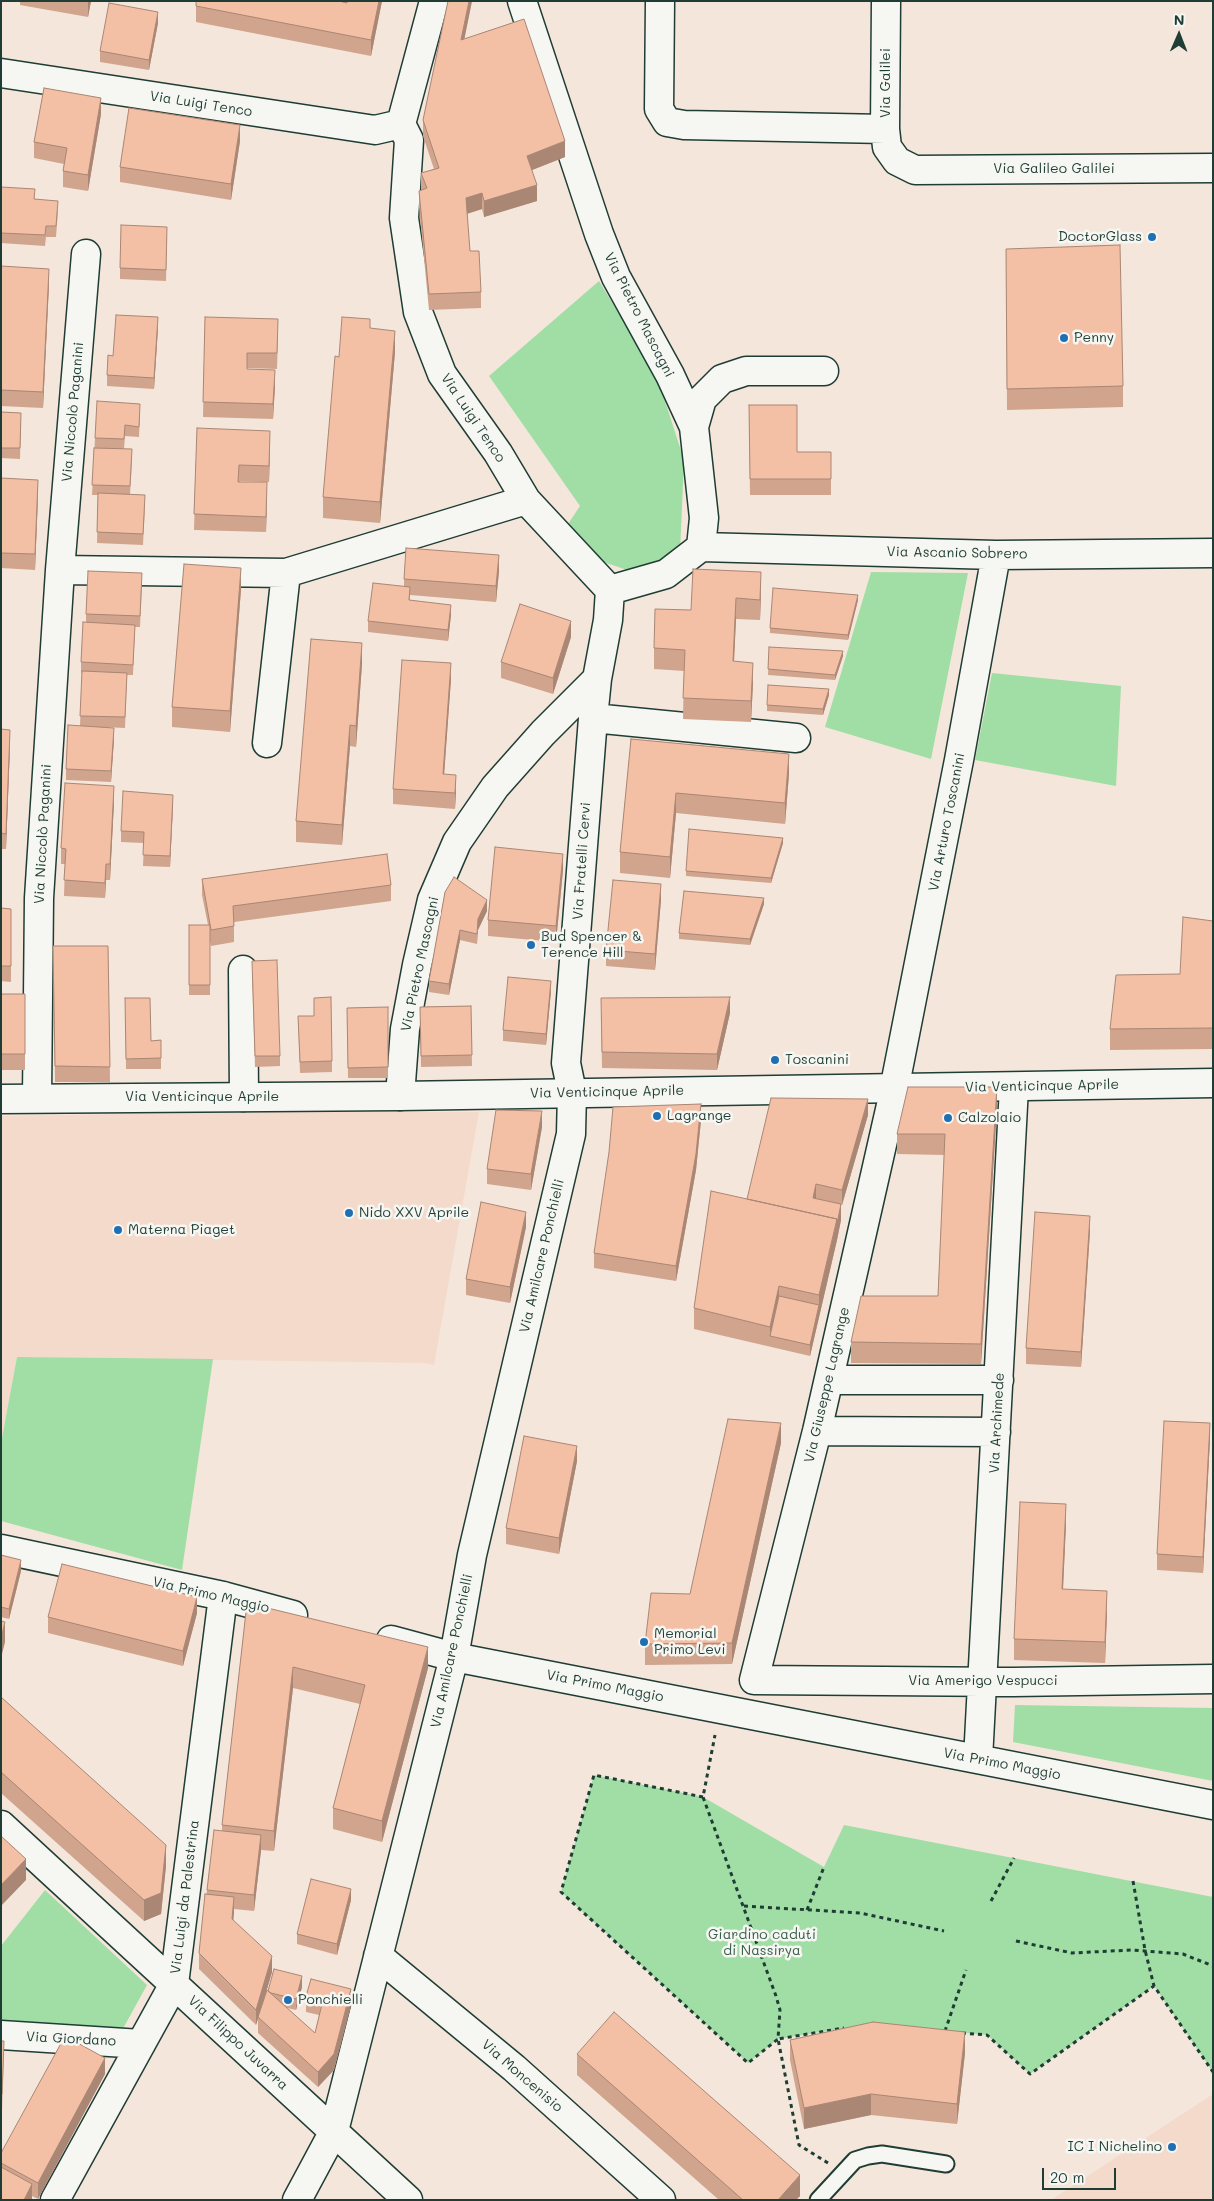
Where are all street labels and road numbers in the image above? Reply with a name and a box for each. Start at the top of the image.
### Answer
street label: Via Galilei [878,48,894,118]
street label: Via Luigi Tenco [149,88,253,120]
street label: Via Galileo Galilei [993,161,1115,177]
street label: Via Pietro Mascagni [600,250,678,380]
street label: Via Niccolò Paganini [59,341,87,483]
street label: Via Luigi Tenco [437,370,509,466]
street label: Via Ascanio Sobrero [886,543,1028,563]
street label: Via Arturo Toscanini [925,751,969,893]
street label: Via Niccolò Paganini [31,763,55,905]
street label: Via Fratelli Cervi [570,802,594,920]
street label: Via Pietro Mascagni [397,895,443,1033]
street label: Via Venticinque Aprile [965,1076,1119,1096]
street label: Via Venticinque Aprile [530,1082,684,1102]
street label: Via Venticinque Aprile [125,1089,279,1105]
street label: Via Amilcare Ponchielli [516,1177,568,1335]
street label: Via Giuseppe Lagrange [801,1306,853,1464]
street label: Via Archimede [986,1372,1008,1474]
street label: Via Amilcare Ponchielli [427,1572,477,1730]
street label: Via Primo Maggio [151,1573,271,1617]
street label: Via Primo Maggio [545,1666,665,1706]
street label: Via Amerigo Vespucci [908,1673,1058,1689]
street label: Via Primo Maggio [942,1744,1062,1784]
street label: Via Luigi da Palestrina [167,1819,203,1975]
street label: Via Filippo Juvarra [184,1992,292,2094]
street label: Via Giordano [26,2028,116,2050]
street label: Via Moncenisio [478,2036,566,2116]

